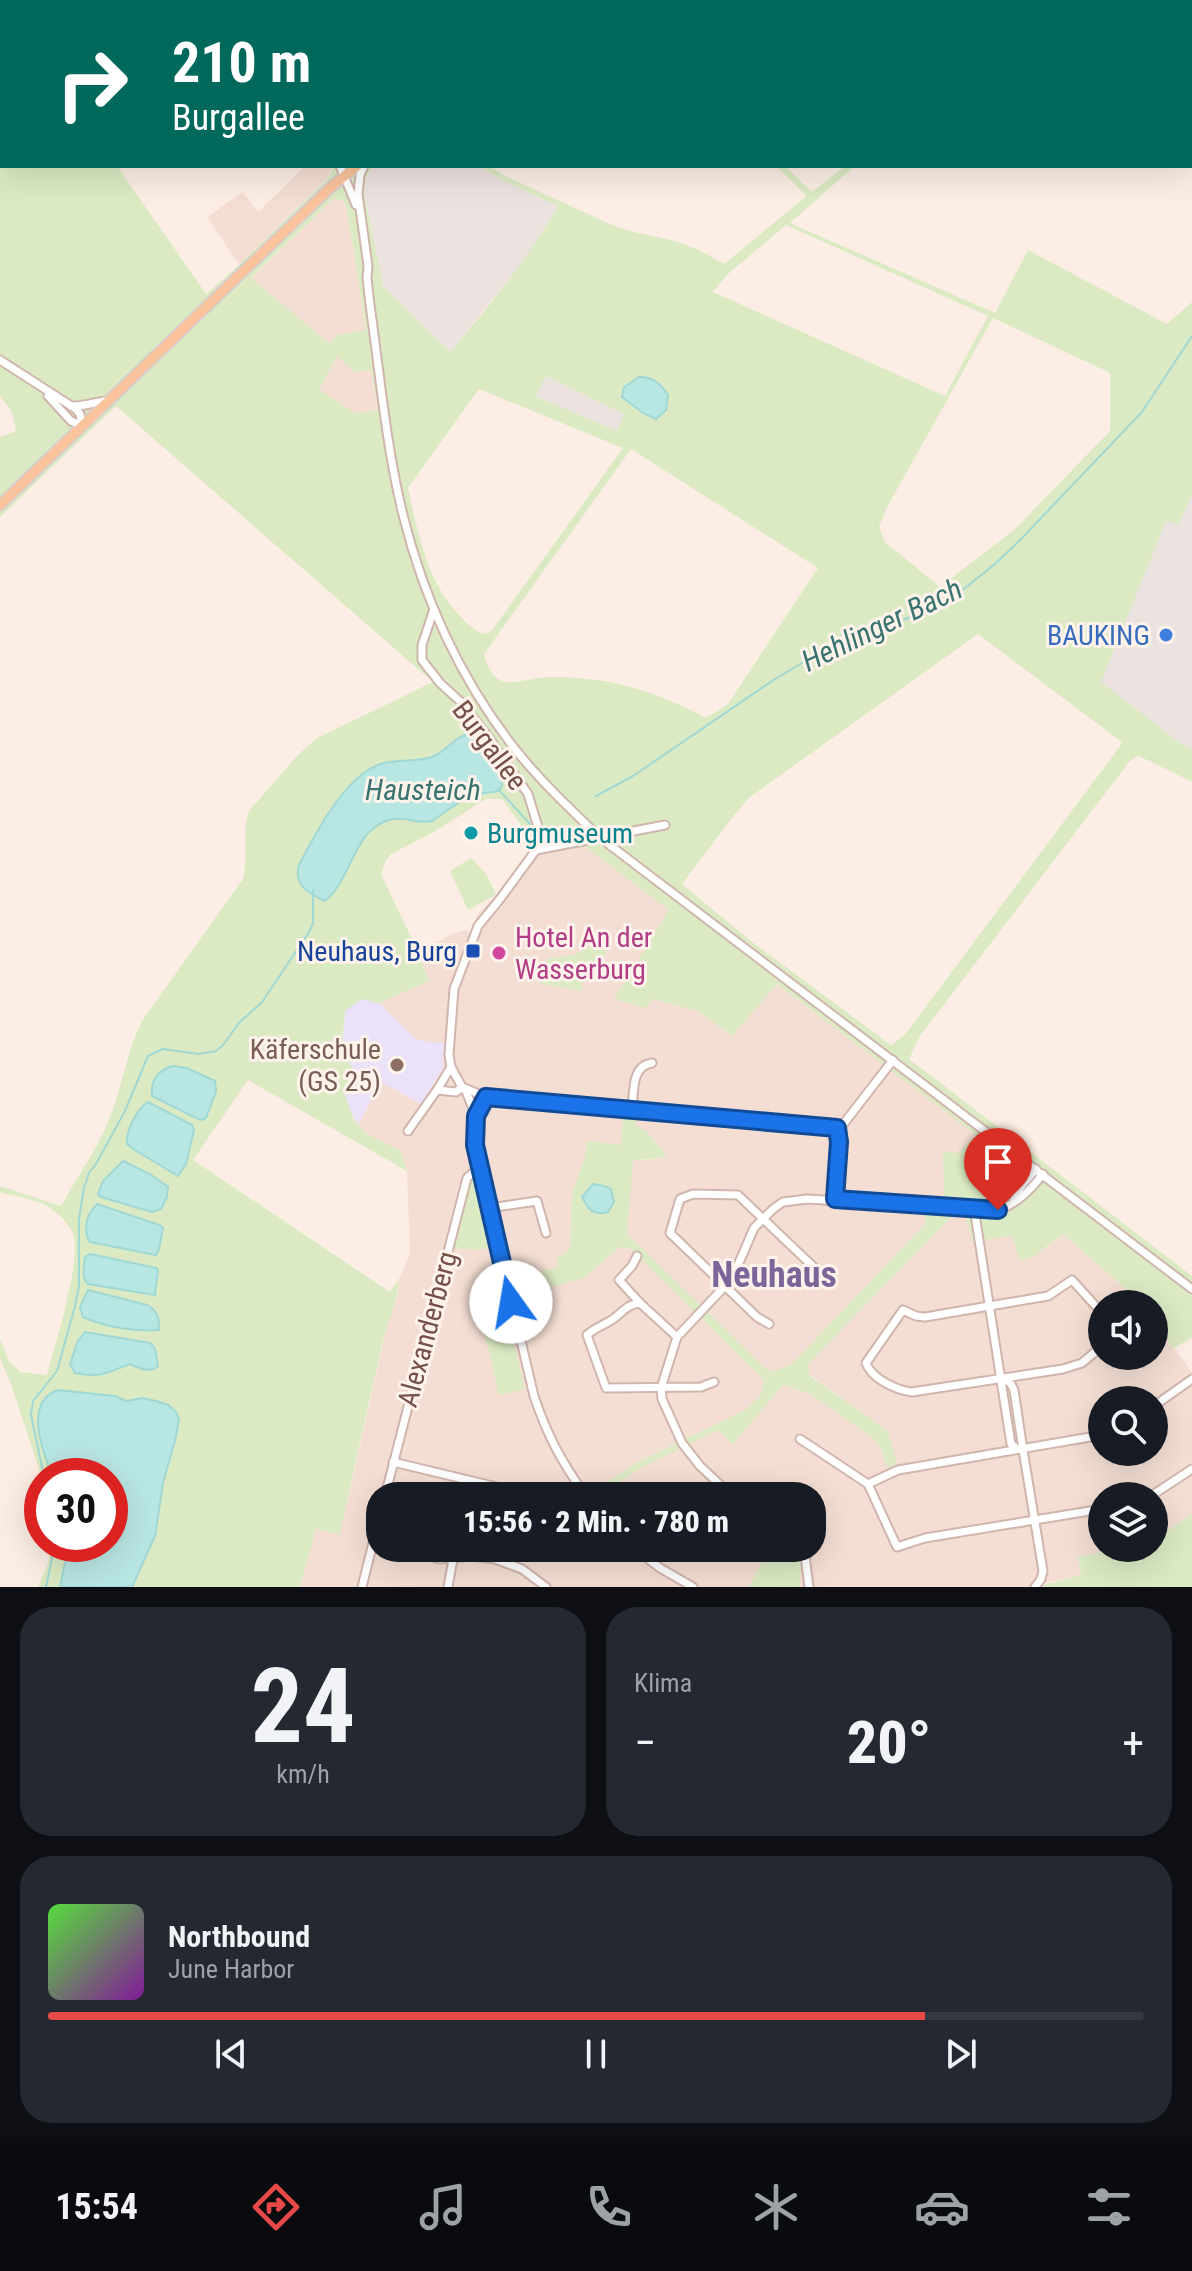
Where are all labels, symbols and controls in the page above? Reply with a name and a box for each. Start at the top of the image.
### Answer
text: 210 m [172,30,311,96]
icon: right [40,32,144,136]
text: Burgallee [172,97,305,139]
water label: Hehlinger Bach [796,571,968,678]
place label: BAUKING [1047,619,1150,652]
marker: BAUKING [1157,626,1175,644]
street label: Burgallee [445,694,534,797]
water label: Hausteich [365,772,481,807]
place label: Burgmuseum [487,817,633,850]
marker: Burgmuseum [462,824,480,842]
place label: Hotel An der Wasserburg [515,921,652,986]
place label: Neuhaus, Burg [297,935,457,968]
marker: Neuhaus, Burg [464,942,482,960]
marker: Hotel An der Wasserburg [490,944,508,962]
place label: Käferschule (GS 25) [250,1033,381,1098]
marker: Käferschule (GS 25) [388,1056,406,1074]
pin [964,1128,1032,1210]
icon: arrive [976,1140,1020,1184]
street label: Alexanderberg [391,1248,464,1410]
district label: Neuhaus [711,1254,837,1296]
position arrow [469,1260,553,1344]
map controls [1088,1290,1168,1562]
button: sound [1088,1290,1168,1370]
button: search [1088,1386,1168,1466]
speed limit sign: 30 [24,1458,128,1562]
button: layers [1088,1482,1168,1562]
text: 15:56 · 2 Min. · 780 m [463,1504,729,1539]
text: 24 [250,1646,356,1767]
text: Klima [634,1668,692,1698]
text: 20° [847,1707,931,1778]
text: − [634,1717,656,1769]
text: + [1122,1717,1144,1769]
text: km/h [276,1759,330,1789]
text: Northbound [168,1919,310,1954]
text: June Harbor [168,1954,294,1984]
icon: previous [209,2032,253,2076]
icon: pause [574,2032,618,2076]
icon: next [939,2032,983,2076]
icon: directions [248,2179,304,2235]
icon: music [415,2179,471,2235]
icon: phone [581,2179,637,2235]
icon: climate [748,2179,804,2235]
icon: car [914,2179,970,2235]
icon: filters [1081,2179,1137,2235]
text: 15:54 [55,2186,138,2228]

